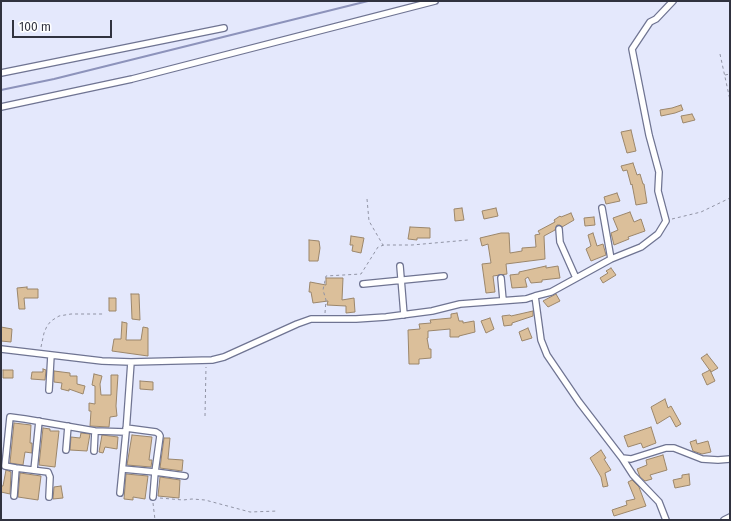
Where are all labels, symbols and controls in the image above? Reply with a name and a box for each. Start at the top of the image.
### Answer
scale bar [14,12,114,38]
text: 100 m [19,20,51,34]

